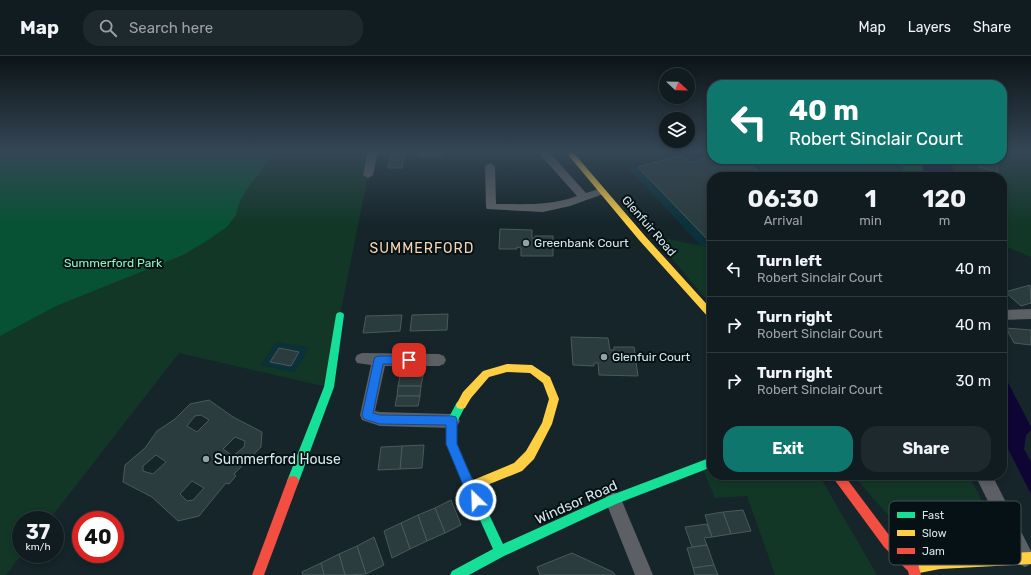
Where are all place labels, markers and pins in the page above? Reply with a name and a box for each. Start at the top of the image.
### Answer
place label: Greenbank Court [534,236,629,250]
marker: Greenbank Court [521,238,531,248]
pin [392,343,426,377]
place label: Glenfuir Court [612,350,691,364]
marker: Glenfuir Court [599,352,609,362]
place label: Summerford House [214,451,341,468]
marker: Summerford House [201,454,211,464]

